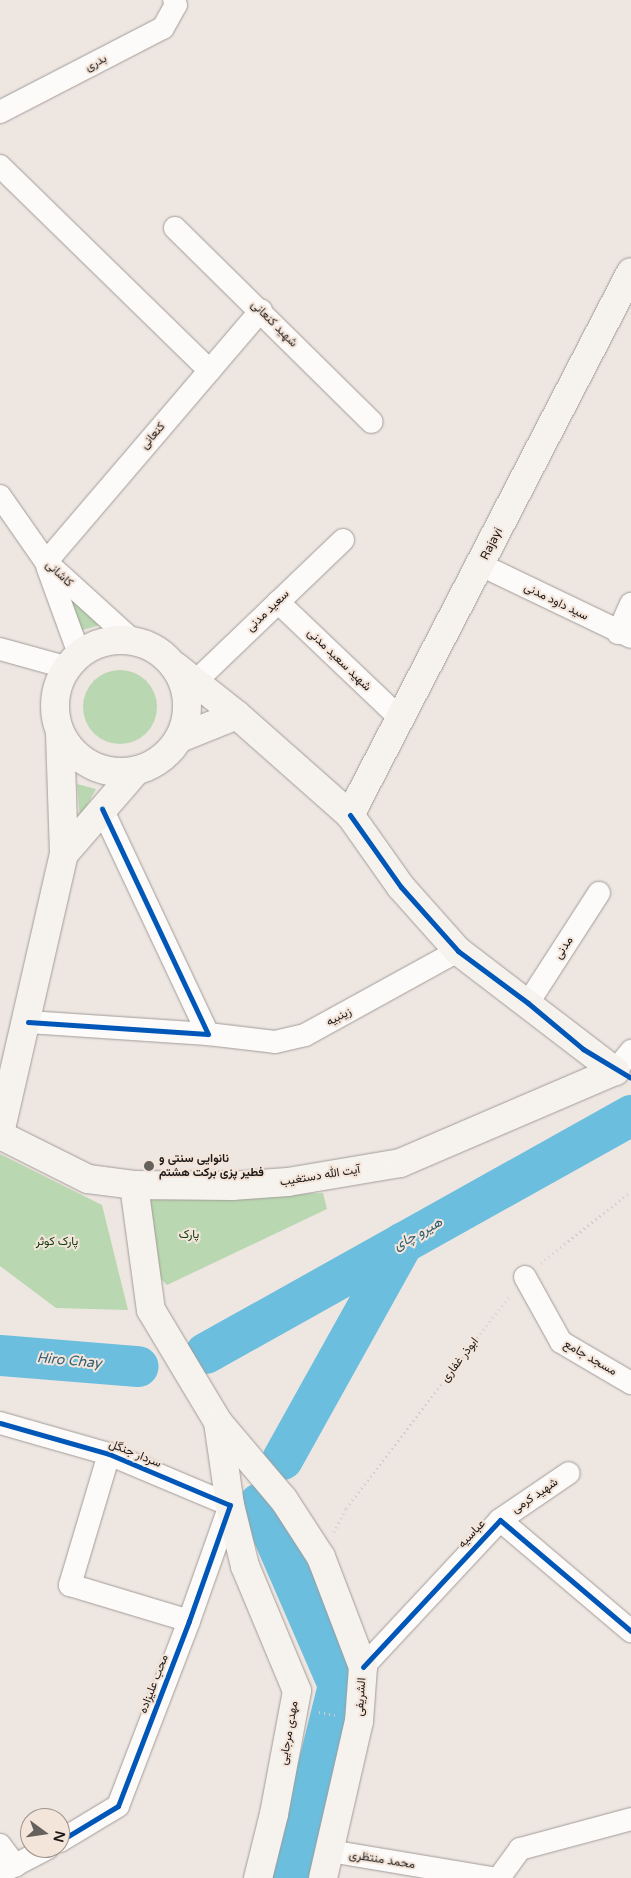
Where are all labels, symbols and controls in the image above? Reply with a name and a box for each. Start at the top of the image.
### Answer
street label: بدری [83,51,109,75]
street label: شهید کنعانی [248,298,300,350]
street label: کنعانی [138,420,168,452]
street label: Rajayi [478,525,506,563]
street label: کاشانی [42,558,76,590]
street label: سید داود مدنی [521,580,591,624]
street label: سعید مدنی [244,587,292,635]
street label: شهید سعید مدنی [304,626,374,694]
street label: مدنی [551,934,577,962]
street label: زینبیه [324,1004,354,1030]
place label: نانوایی سنتی و فطیر پزی برکت هشتم [159,1152,264,1180]
marker: نانوایی سنتی و فطیر پزی برکت هشتم [143,1160,155,1172]
street label: آیت الله دستغیب [279,1163,361,1189]
water label: هیرو چای [391,1214,445,1254]
park label: پارک [179,1228,199,1242]
park label: پارک کوثر [36,1235,78,1249]
street label: ابوذر غفاری [438,1335,482,1385]
street label: مسجد جامع [561,1337,619,1379]
water label: Hiro Chay [36,1350,102,1372]
street label: سردار جنگل [107,1437,163,1471]
street label: شهید کرمی [509,1475,561,1517]
street label: عباسیه [455,1517,489,1551]
street label: محب علیزاده [136,1653,172,1715]
street label: الشریفی [352,1677,370,1717]
street label: مهدی مرجایی [276,1700,302,1766]
north arrow [20,1808,70,1858]
text: N [49,1829,69,1844]
street label: محمد منتظری [348,1848,416,1872]

